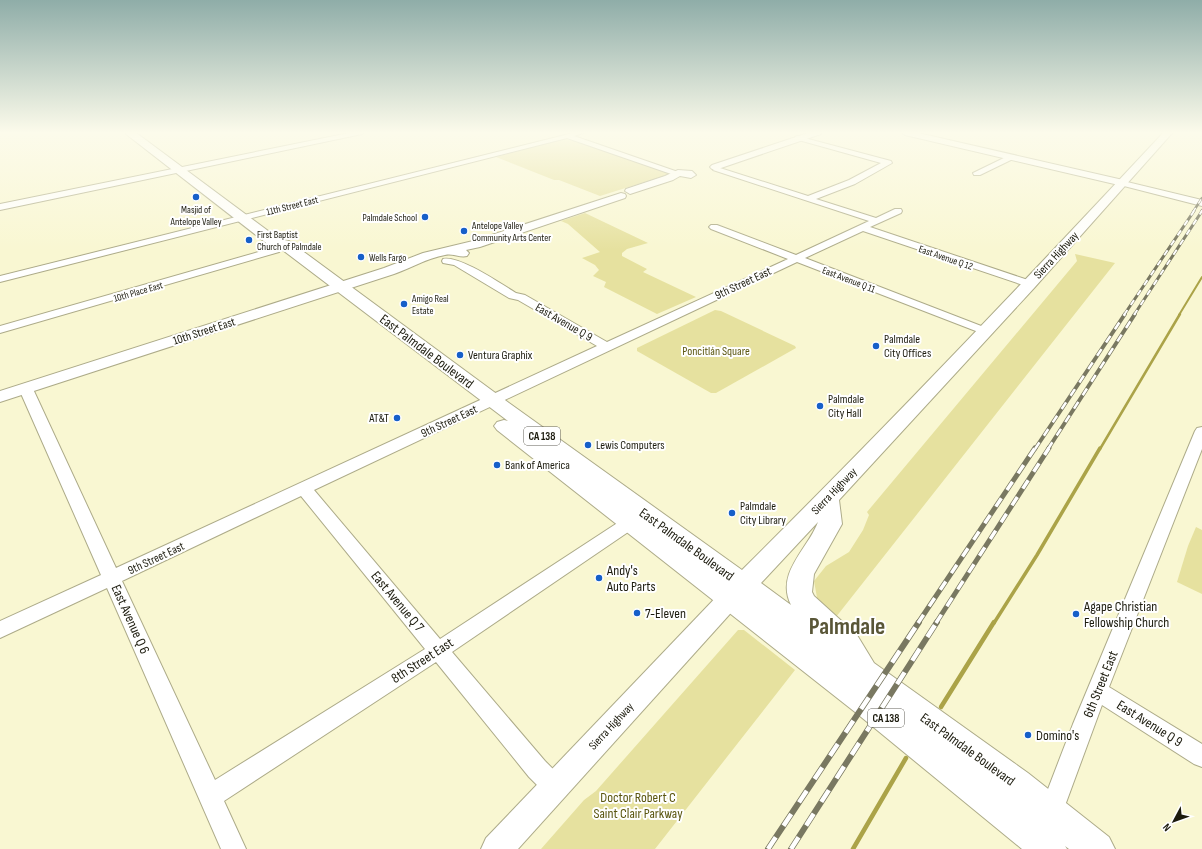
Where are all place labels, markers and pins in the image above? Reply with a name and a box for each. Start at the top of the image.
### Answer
marker: Masjid of Antelope Valley [191,192,201,202]
place label: Masjid of Antelope Valley [169,204,222,228]
place label: Palmdale School [363,212,417,224]
marker: Palmdale School [420,212,430,222]
place label: Antelope Valley Community Arts Center [471,220,551,244]
marker: Antelope Valley Community Arts Center [459,226,469,236]
place label: First Baptist Church of Palmdale [257,229,322,253]
marker: First Baptist Church of Palmdale [244,235,254,245]
marker: Wells Fargo [356,252,366,262]
place label: Wells Fargo [369,252,406,264]
place label: Amigo Real Estate [411,293,449,317]
marker: Amigo Real Estate [399,299,409,309]
place label: Palmdale City Offices [884,332,931,361]
marker: Palmdale City Offices [871,341,881,351]
place label: Ventura Graphix [468,348,533,363]
marker: Ventura Graphix [455,350,465,360]
place label: Palmdale City Hall [828,392,864,421]
marker: Palmdale City Hall [815,401,825,411]
place label: AT&T [368,411,389,426]
marker: AT&T [392,413,402,423]
place label: Lewis Computers [596,438,665,453]
marker: Lewis Computers [583,440,593,450]
place label: Bank of America [505,458,570,473]
marker: Bank of America [492,460,502,470]
place label: Palmdale City Library [740,499,786,528]
marker: Palmdale City Library [727,508,737,518]
place label: Andy's Auto Parts [606,562,656,595]
marker: Andy's Auto Parts [594,573,604,583]
place label: Agape Christian Fellowship Church [1083,598,1169,631]
place label: 7-Eleven [645,605,686,622]
marker: 7-Eleven [632,608,642,618]
marker: Agape Christian Fellowship Church [1071,609,1081,619]
place label: Domino's [1036,727,1079,744]
marker: Domino's [1023,730,1033,740]

